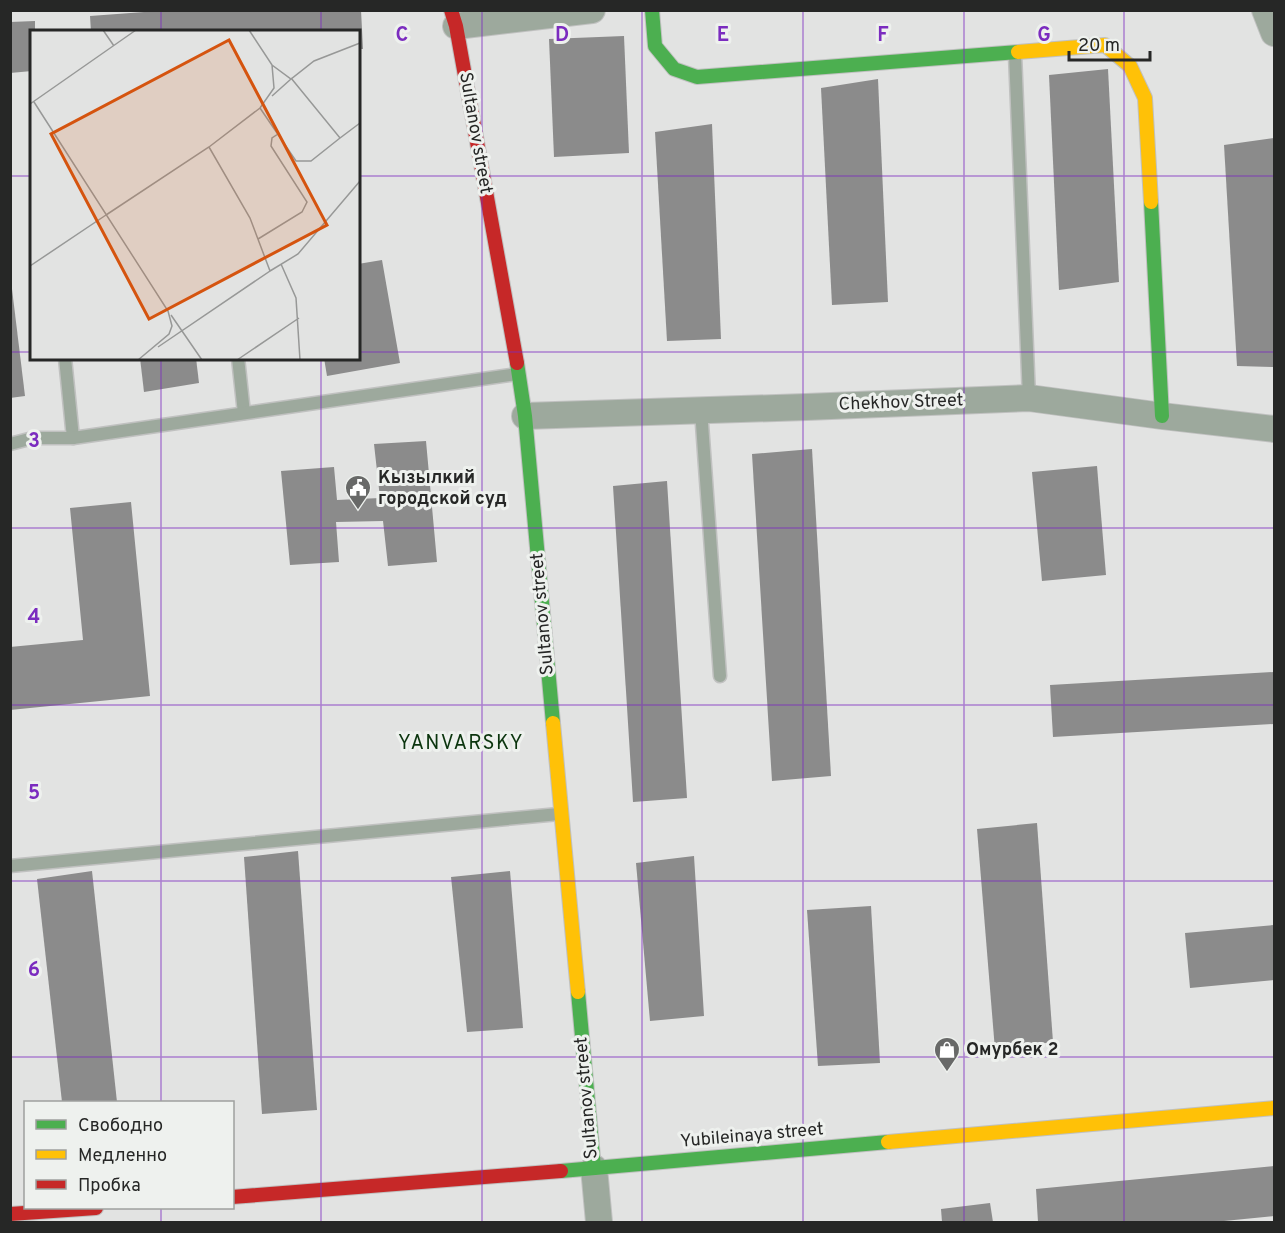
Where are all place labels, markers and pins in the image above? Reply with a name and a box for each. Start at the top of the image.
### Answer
place label: Кызылкий городской суд [378,467,507,511]
public building icon: Кызылкий городской суд [343,473,373,511]
shop icon: Омурбек 2 [932,1035,962,1073]
place label: Омурбек 2 [966,1039,1059,1062]

